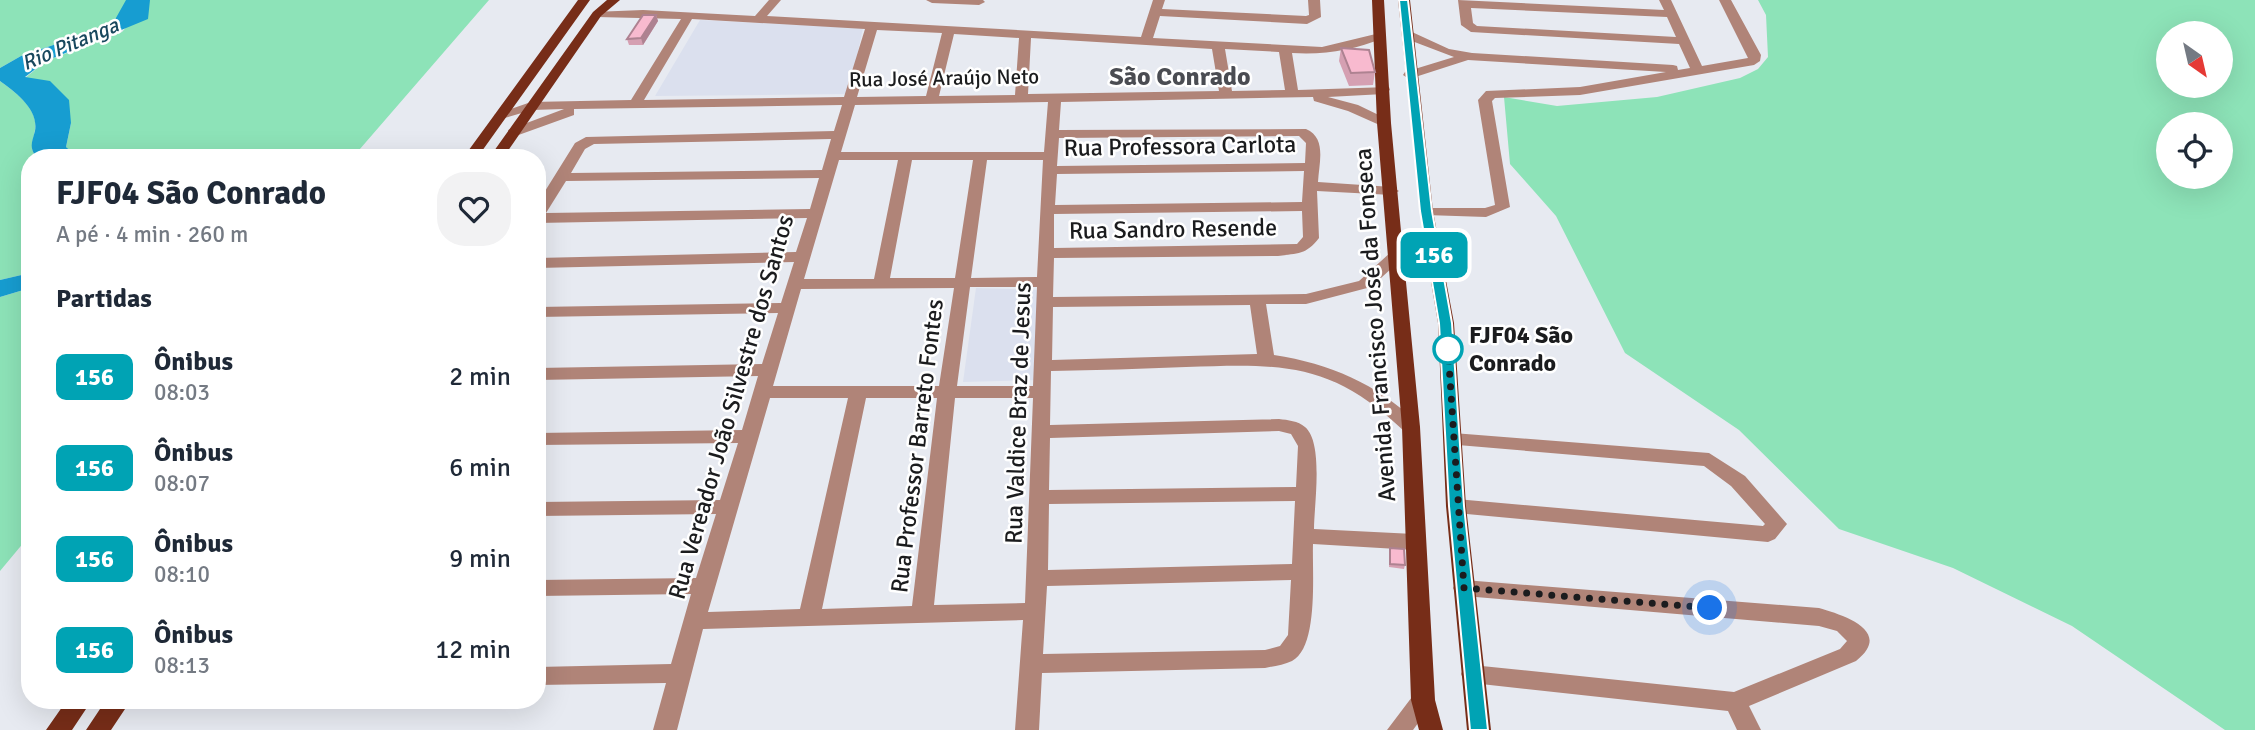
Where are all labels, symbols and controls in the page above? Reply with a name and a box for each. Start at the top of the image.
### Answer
water label: Rio Pitanga [18,11,124,76]
north arrow [2156,21,2233,98]
map controls [2156,21,2233,189]
district label: São Conrado [1109,61,1251,93]
street label: Rua José Araújo Neto [849,63,1039,93]
button: locate [2156,112,2233,189]
street label: Rua Professora Carlota [1063,129,1297,163]
street label: Avenida Francisco José da Fonseca [1348,147,1402,503]
button: heart [437,172,511,246]
text: FJF04 São Conrado [56,173,326,214]
street label: Rua Vereador João Silvestre dos Santos [662,211,800,603]
street label: Rua Sandro Resende [1069,212,1277,246]
text: A pé · 4 min · 260 m [56,220,248,249]
line badge: 156 [1394,232,1474,278]
text: 156 [1415,240,1453,270]
street label: Rua Valdice Braz de Jesus [998,282,1038,544]
text: Partidas [56,283,152,315]
street label: Rua Professor Barreto Fontes [884,297,950,595]
place label: FJF04 São Conrado [1469,320,1573,378]
marker: FJF04 São Conrado [1433,334,1463,364]
text: Ônibus [154,346,233,378]
text: 2 min [449,361,511,393]
text: 156 [75,362,114,392]
text: 08:03 [154,378,210,407]
text: Ônibus [154,437,233,469]
text: 6 min [449,452,511,484]
text: 156 [75,453,114,483]
text: 08:07 [154,469,210,498]
text: Ônibus [154,528,233,560]
text: 9 min [449,543,511,575]
text: 156 [75,544,114,574]
text: 08:10 [154,560,210,589]
your location [1692,590,1727,625]
text: Ônibus [154,619,233,651]
text: 12 min [435,634,511,666]
text: 156 [75,635,114,665]
text: 08:13 [154,651,210,680]

